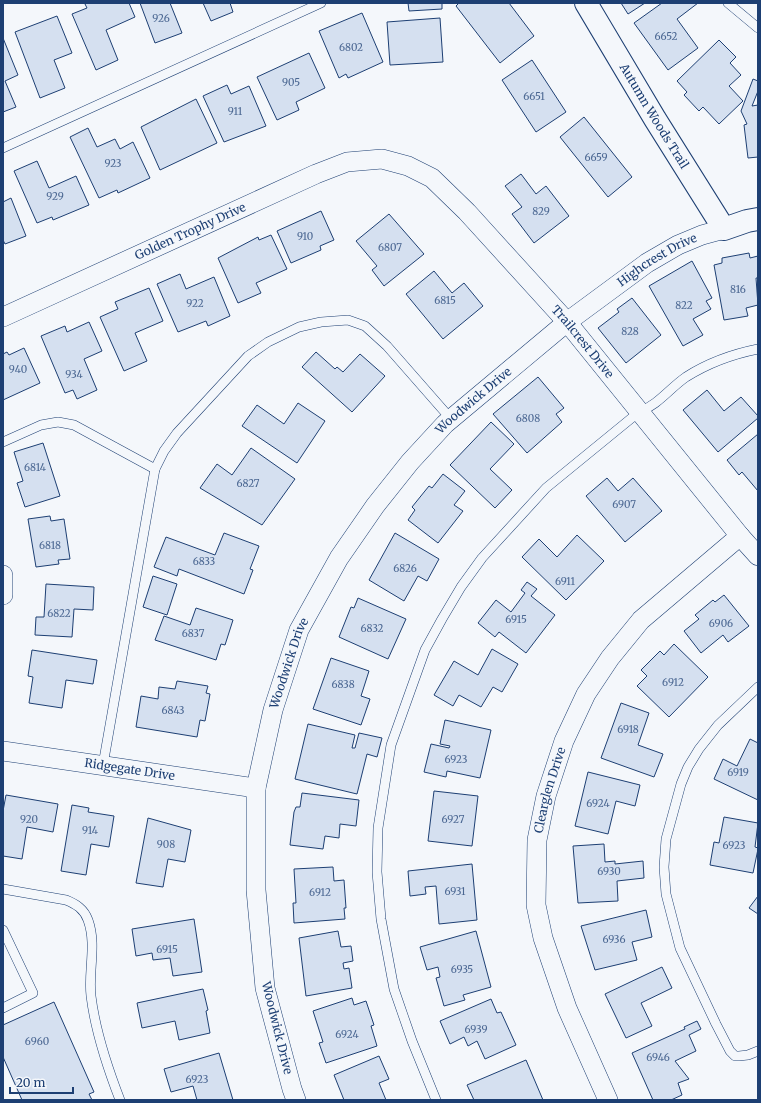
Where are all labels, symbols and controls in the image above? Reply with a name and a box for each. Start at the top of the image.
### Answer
house number: 926 [152,12,170,25]
house number: 6652 [654,30,678,43]
house number: 6802 [339,41,363,54]
street label: Autumn Woods Trail [616,60,692,171]
house number: 905 [282,76,300,89]
house number: 6651 [523,90,545,103]
house number: 911 [228,105,243,118]
house number: 6659 [584,151,608,164]
house number: 923 [104,157,122,170]
house number: 929 [46,190,64,203]
street label: Golden Trophy Drive [132,199,248,263]
house number: 829 [532,205,550,218]
house number: 910 [297,230,313,243]
street label: Highcrest Drive [614,230,699,289]
house number: 6807 [378,241,402,254]
house number: 816 [730,283,746,296]
house number: 6815 [434,294,456,307]
house number: 922 [186,297,204,310]
house number: 822 [675,299,693,312]
street label: Trailcrest Drive [549,302,617,381]
house number: 828 [621,325,639,338]
house number: 940 [9,363,27,376]
street label: Woodwick Drive [431,364,514,437]
house number: 934 [65,368,83,381]
house number: 6808 [516,412,540,425]
house number: 6814 [24,461,46,474]
house number: 6827 [236,477,260,490]
house number: 6907 [612,498,636,511]
house number: 6818 [39,539,61,552]
house number: 6833 [193,555,216,568]
house number: 6826 [393,562,417,575]
house number: 6911 [555,575,576,588]
house number: 6822 [47,607,71,620]
house number: 6915 [505,613,527,626]
street label: Woodwick Drive [266,615,311,711]
house number: 6906 [709,617,733,630]
house number: 6832 [361,622,384,635]
house number: 6837 [182,627,205,640]
house number: 6912 [662,676,684,689]
house number: 6838 [331,678,355,691]
house number: 6843 [162,704,185,717]
house number: 6918 [617,723,639,736]
street label: Clearglen Drive [531,745,568,834]
house number: 6923 [445,753,468,766]
street label: Ridgegate Drive [83,755,176,783]
house number: 6919 [727,766,749,779]
house number: 6924 [586,797,610,810]
house number: 920 [20,813,38,826]
house number: 6927 [442,813,465,826]
house number: 914 [82,824,98,837]
house number: 908 [157,838,175,851]
house number: 6923 [723,839,746,852]
house number: 6930 [597,865,621,878]
house number: 6931 [444,885,466,898]
house number: 6912 [309,886,331,899]
house number: 6936 [602,933,626,946]
house number: 6915 [156,943,178,956]
house number: 6935 [451,963,473,976]
street label: Woodwick Drive [258,979,296,1076]
house number: 6939 [465,1023,487,1036]
house number: 6924 [335,1028,359,1041]
house number: 6960 [25,1035,49,1048]
house number: 6946 [646,1051,670,1064]
scale bar [10,1069,73,1095]
house number: 6923 [186,1073,209,1086]
text: 20 m [16,1075,45,1090]

